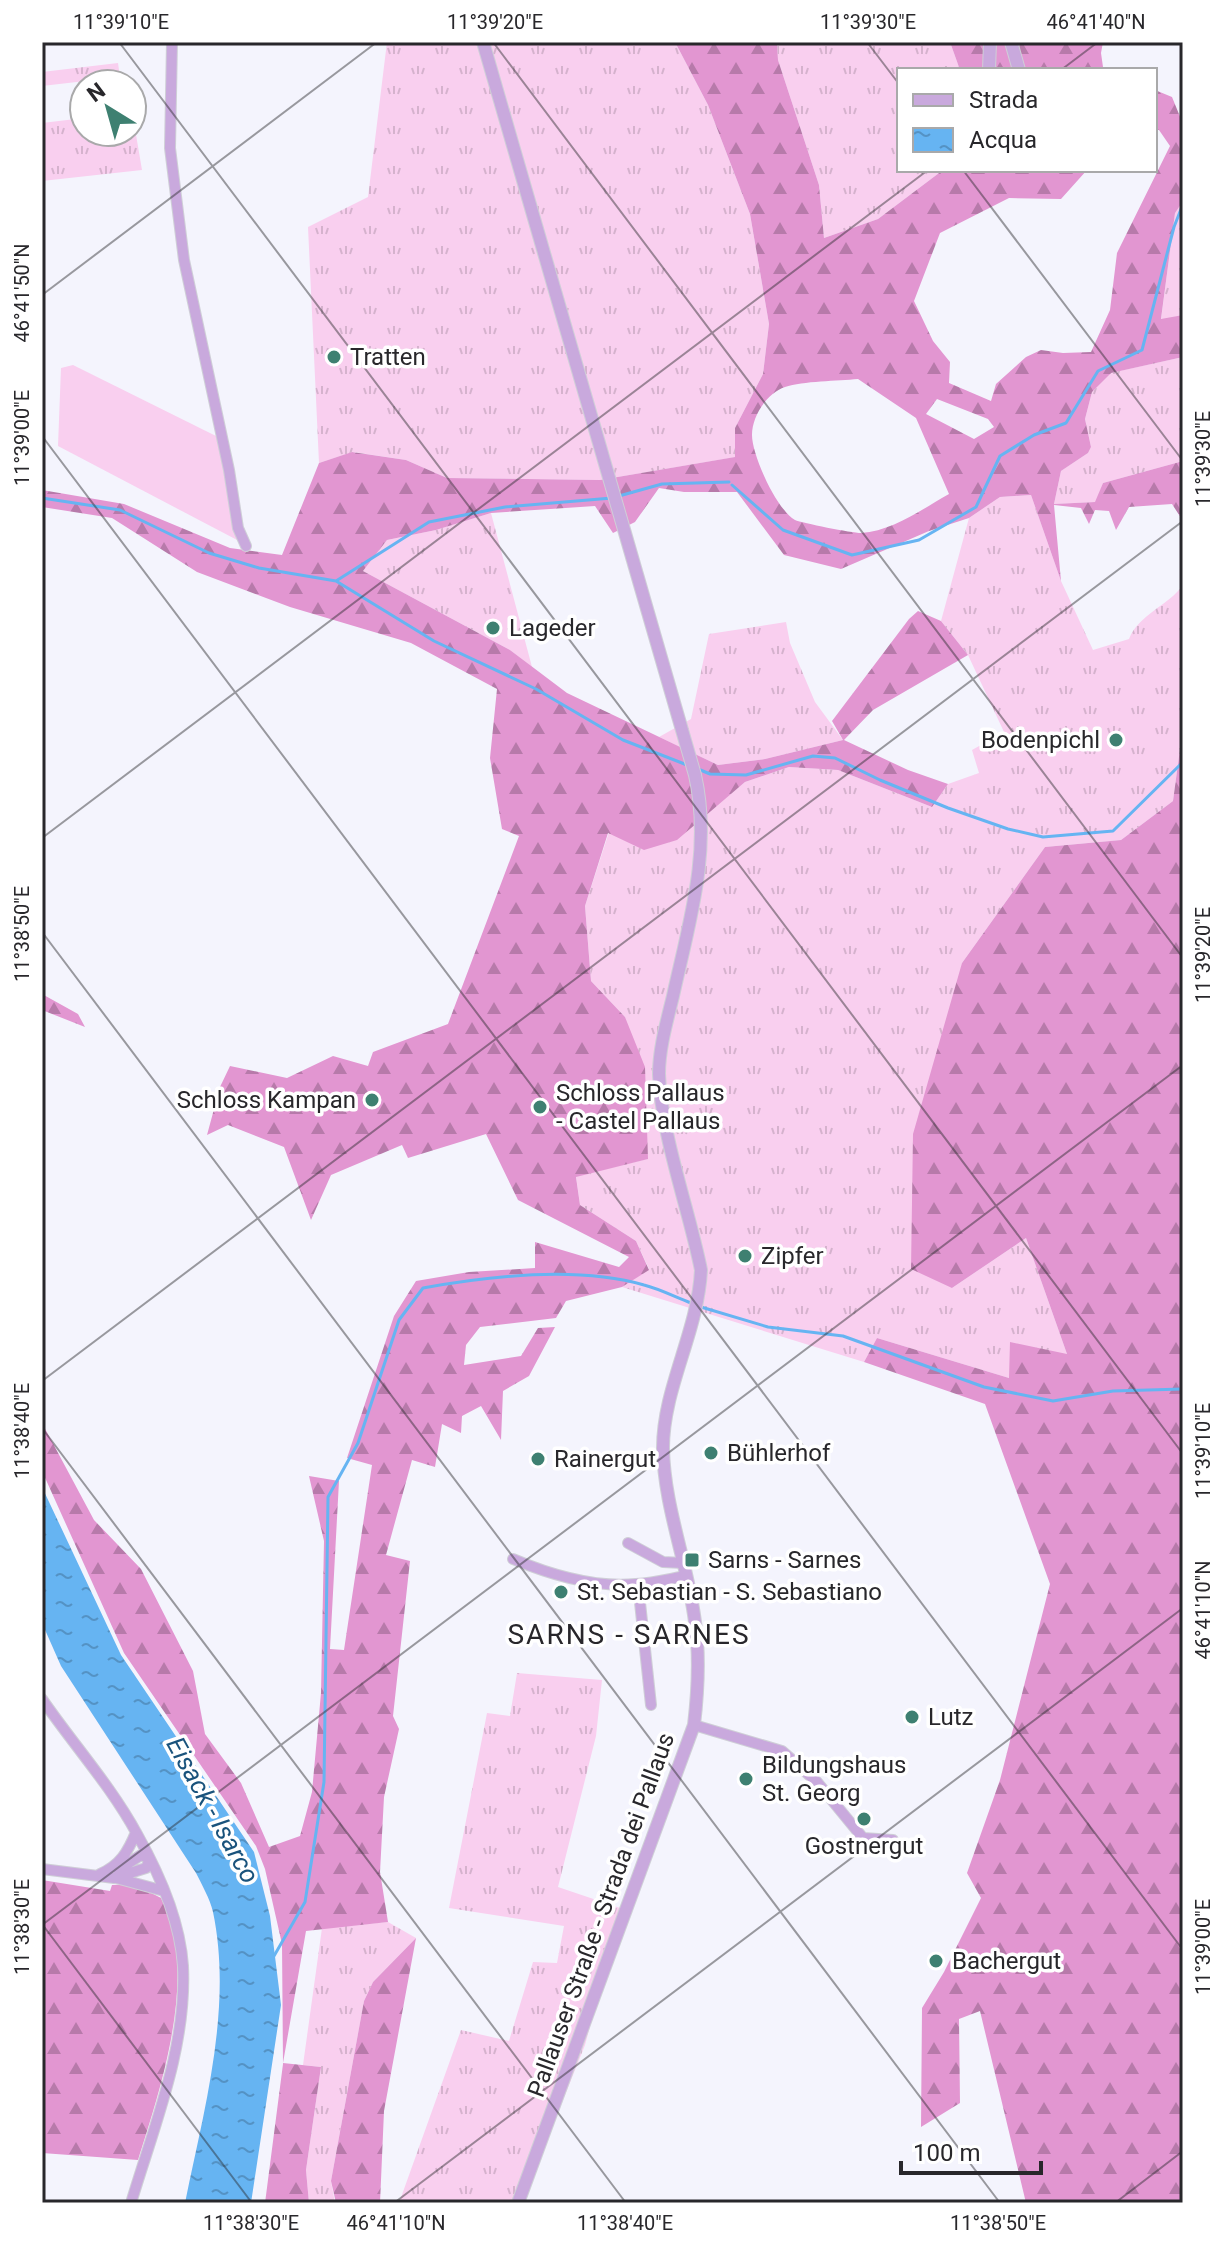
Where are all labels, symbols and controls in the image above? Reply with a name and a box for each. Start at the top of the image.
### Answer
text: 11°39'10"E [73,10,169,34]
text: 11°39'20"E [447,10,543,34]
text: 11°39'30"E [820,10,916,34]
text: 46°41'40"N [1046,10,1146,34]
north arrow [68,68,148,148]
legend [897,68,1157,172]
text: N [83,78,110,107]
text: Strada [969,86,1038,114]
text: Acqua [969,126,1037,154]
text: 46°41'50"N [10,243,34,343]
place label: Tratten [350,343,426,371]
marker: Tratten [325,348,343,366]
text: 11°39'00"E [10,390,34,486]
text: 11°39'30"E [1191,411,1215,507]
place label: Lageder [509,614,596,642]
marker: Lageder [484,619,502,637]
place label: Bodenpichl [981,726,1100,754]
marker: Bodenpichl [1107,731,1125,749]
text: 11°38'50"E [10,886,34,982]
text: 11°39'20"E [1191,907,1215,1003]
place label: Schloss Pallaus - Castel Pallaus [556,1079,725,1135]
place label: Schloss Kampan [177,1086,356,1114]
marker: Schloss Kampan [363,1091,381,1109]
marker: Schloss Pallaus - Castel Pallaus [531,1098,549,1116]
place label: Zipfer [761,1242,824,1270]
marker: Zipfer [736,1247,754,1265]
text: 11°38'40"E [10,1383,34,1479]
text: 11°39'10"E [1191,1403,1215,1499]
place label: Bühlerhof [727,1439,831,1467]
marker: Bühlerhof [702,1444,720,1462]
place label: Rainergut [554,1445,656,1473]
marker: Rainergut [529,1450,547,1468]
place label: Sarns - Sarnes [708,1546,861,1574]
marker: Sarns - Sarnes [683,1551,701,1569]
text: 46°41'10"N [1191,1560,1215,1660]
place label: St. Sebastian - S. Sebastiano [577,1578,882,1606]
marker: St. Sebastian - S. Sebastiano [552,1583,570,1601]
district label: SARNS - SARNES [507,1618,751,1651]
place label: Lutz [928,1703,973,1731]
marker: Lutz [903,1708,921,1726]
street label: Pallauser Straße - Strada dei Pallaus [522,1729,680,2101]
water label: Eisack - Isarco [161,1732,265,1888]
place label: Bildungshaus St. Georg [762,1751,906,1807]
marker: Bildungshaus St. Georg [737,1770,755,1788]
marker: Gostnergut [855,1810,873,1828]
place label: Gostnergut [805,1832,924,1860]
text: 11°38'30"E [10,1879,34,1975]
text: 11°39'00"E [1191,1899,1215,1995]
place label: Bachergut [952,1947,1061,1975]
marker: Bachergut [927,1952,945,1970]
scale bar [901,2125,1041,2175]
text: 100 m [913,2139,980,2167]
text: 11°38'30"E [203,2211,299,2235]
text: 46°41'10"N [346,2211,446,2235]
text: 11°38'40"E [577,2211,673,2235]
text: 11°38'50"E [950,2211,1046,2235]

